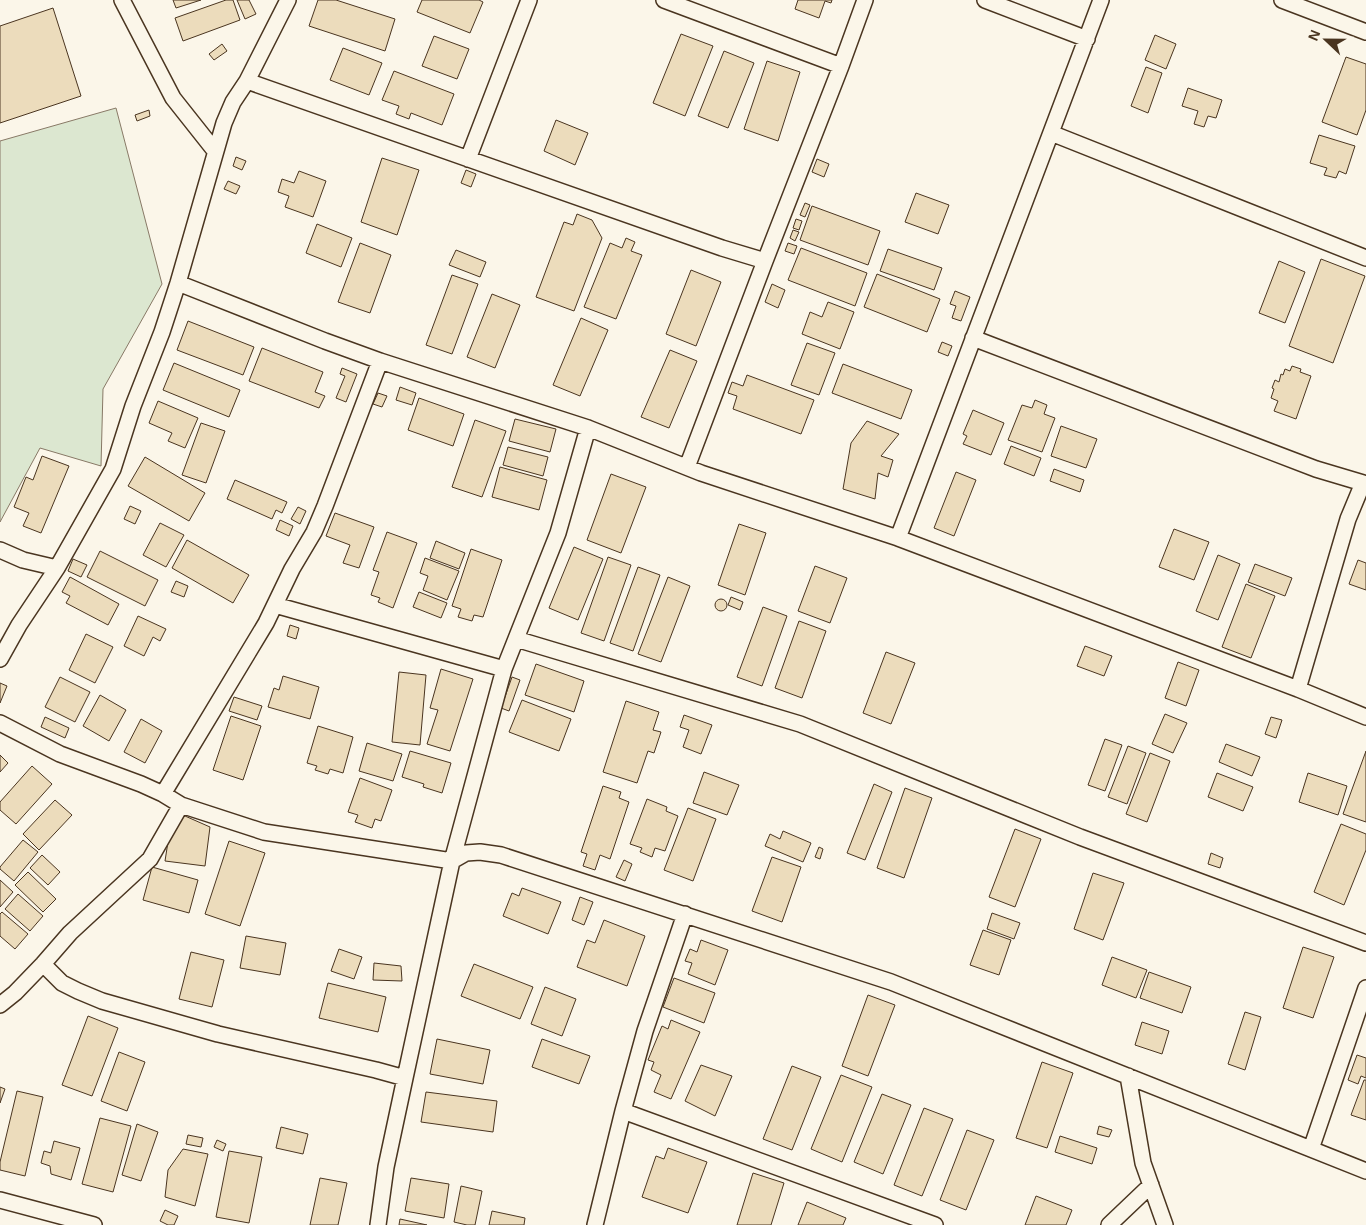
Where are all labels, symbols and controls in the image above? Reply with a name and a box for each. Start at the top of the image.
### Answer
north arrow [1301,15,1351,65]
text: N [1305,27,1323,43]

